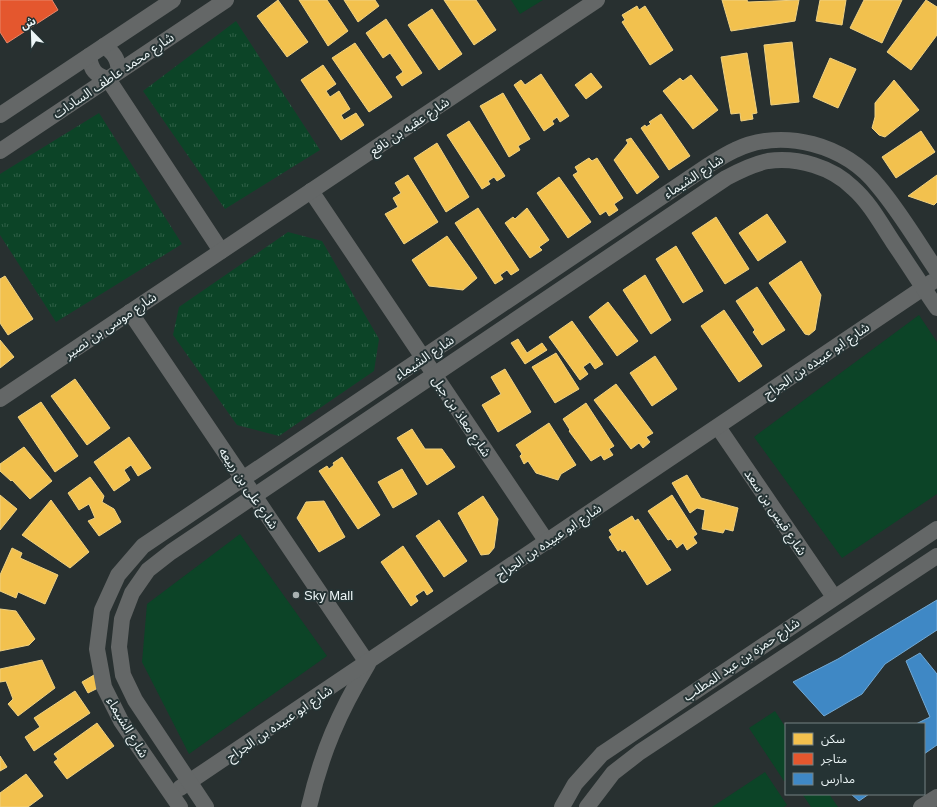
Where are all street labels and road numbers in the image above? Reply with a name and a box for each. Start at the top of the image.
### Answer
street label: شارع محمد عاطف السادات [50,29,178,124]
street label: شارع عقبه بن نافع [367,94,454,161]
street label: شارع الشيماء [661,152,727,204]
street label: شارع موسى بن نصير [61,289,161,365]
street label: شارع ابو عبيده بن الجراح [760,319,874,404]
street label: شارع الشيماء [392,332,458,385]
street label: شارع معاذ بن جبل [426,373,494,461]
street label: شارع على بن ربيعه [213,445,281,534]
street label: شارع قيس بن سعد [739,467,810,560]
street label: شارع ابو عبيده بن الجراح [492,500,606,585]
street label: شارع حمزه بن عبد المطلب [680,615,804,706]
street label: شارع ابو عبيده بن الجراح [223,682,337,767]
street label: شارع الشيماء [101,694,152,762]

